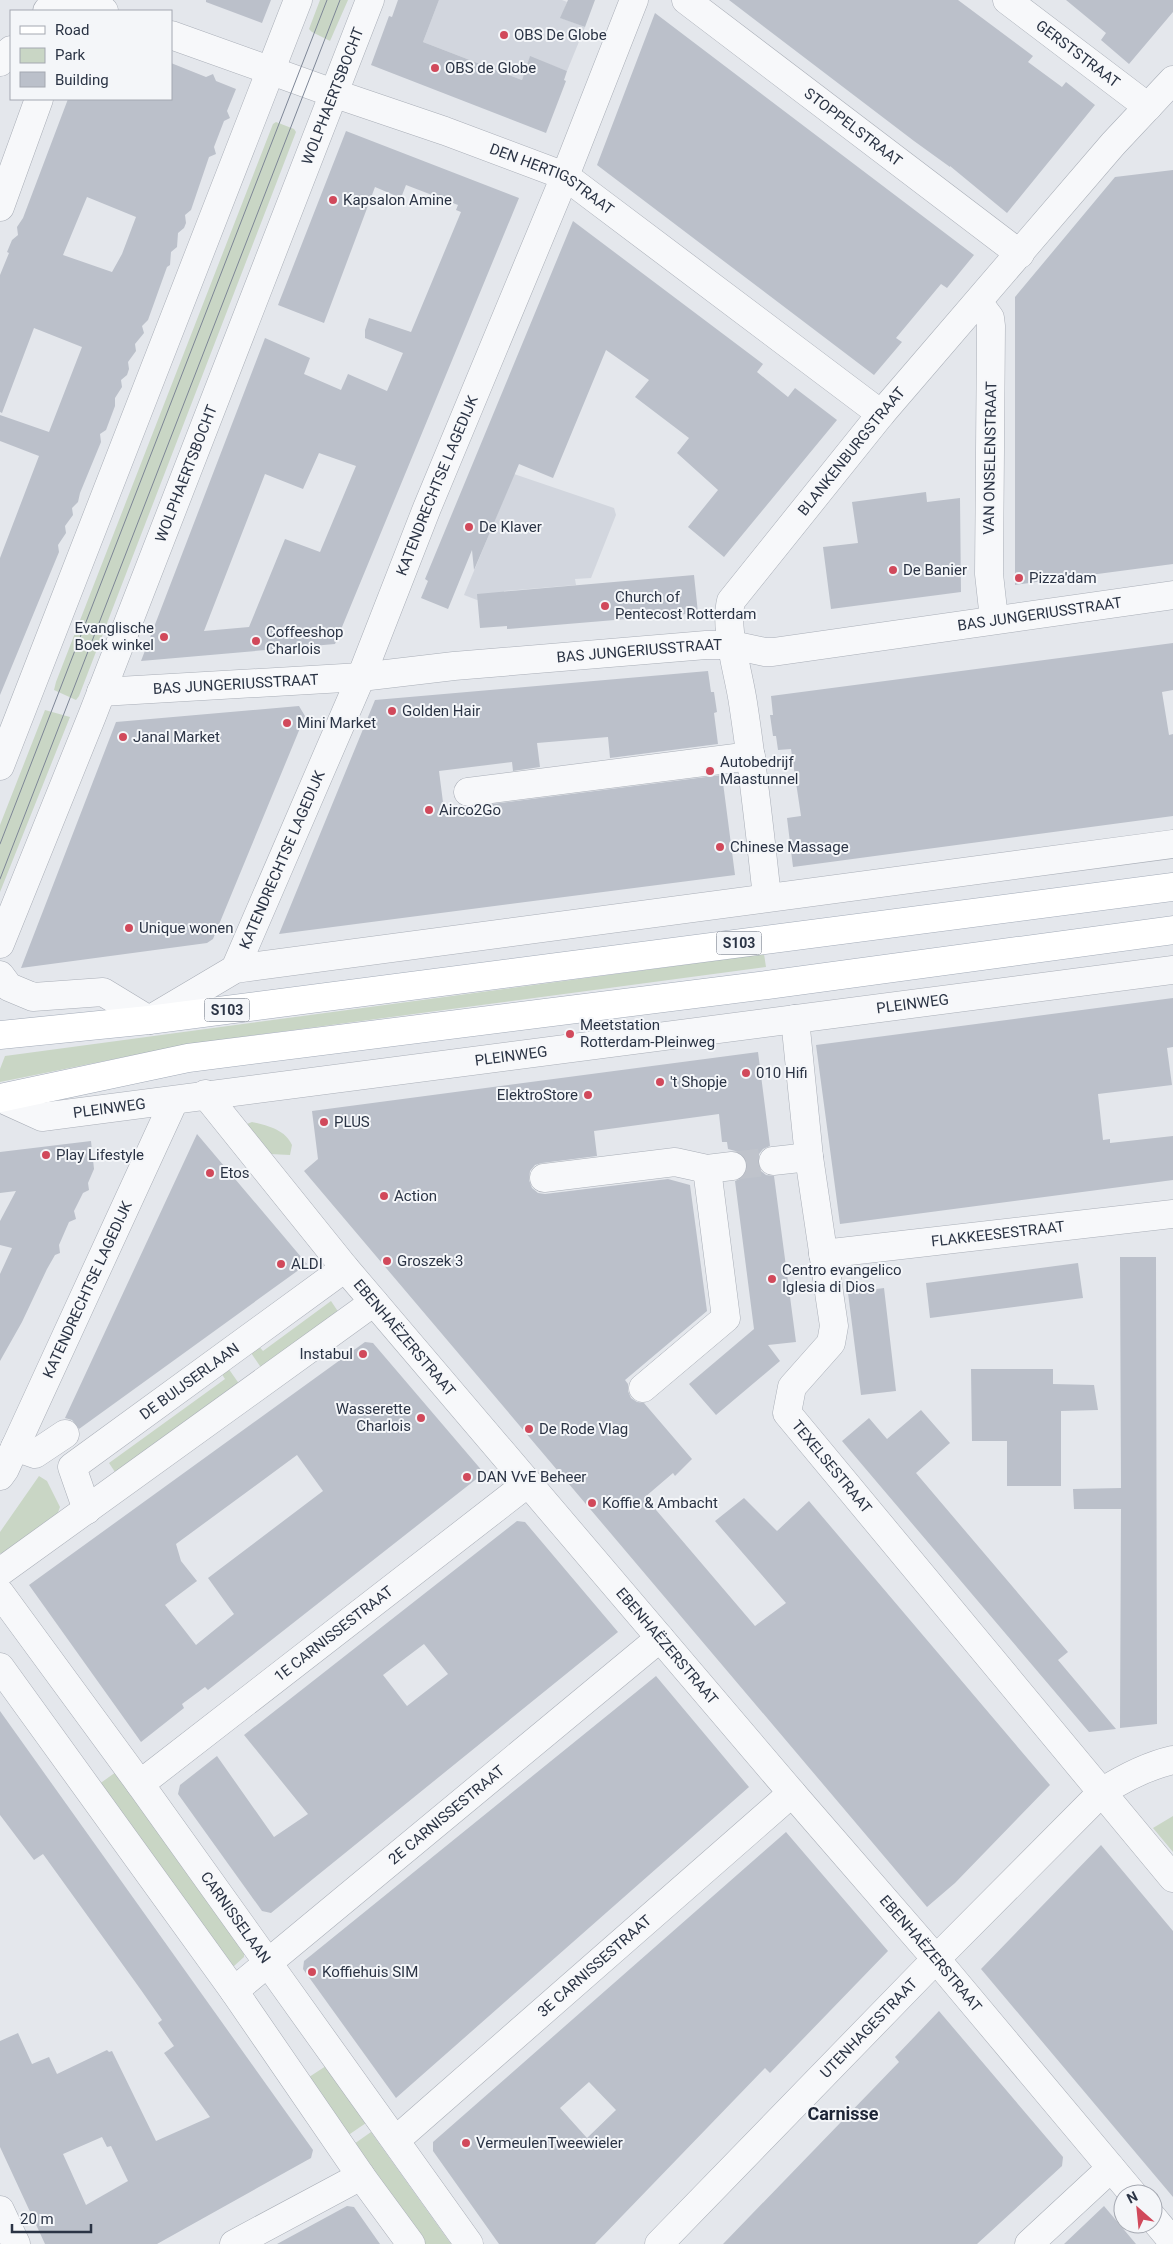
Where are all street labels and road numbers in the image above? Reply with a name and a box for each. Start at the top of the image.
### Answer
street label: GERSTSTRAAT [1032,16,1123,91]
street label: WOLPHAERTSBOCHT [298,25,368,167]
street label: STOPPELSTRAAT [801,84,906,170]
street label: DEN HERTIGSTRAAT [487,140,617,219]
street label: VAN ONSELENSTRAAT [980,381,1000,535]
street label: BLANKENBURGSTRAAT [794,384,909,519]
street label: KATENDRECHTSE LAGEDIJK [392,392,482,578]
street label: WOLPHAERTSBOCHT [151,402,221,545]
street label: BAS JUNGERIUSSTRAAT [956,593,1123,635]
street label: BAS JUNGERIUSSTRAAT [556,636,722,666]
street label: BAS JUNGERIUSSTRAAT [152,670,319,698]
street label: KATENDRECHTSE LAGEDIJK [236,767,329,952]
road number: S103 [716,931,762,954]
street label: PLEINWEG [875,990,950,1017]
road number: S103 [204,998,250,1022]
street label: PLEINWEG [474,1042,548,1070]
street label: PLEINWEG [72,1095,147,1122]
street label: KATENDRECHTSE LAGEDIJK [39,1198,136,1381]
street label: FLAKKEESESTRAAT [930,1217,1066,1251]
street label: EBENHAËZERSTRAAT [350,1276,459,1400]
street label: DE BUIJSERLAAN [136,1339,243,1424]
street label: TEXELSESTRAAT [788,1417,876,1517]
street label: 1E CARNISSESTRAAT [271,1582,397,1685]
street label: EBENHAËZERSTRAAT [612,1584,722,1708]
street label: 2E CARNISSESTRAAT [385,1762,508,1868]
street label: CARNISSELAAN [197,1868,274,1967]
street label: EBENHAËZERSTRAAT [876,1892,986,2016]
street label: 3E CARNISSESTRAAT [534,1911,655,2021]
street label: UTENHAGESTRAAT [816,1975,921,2082]

